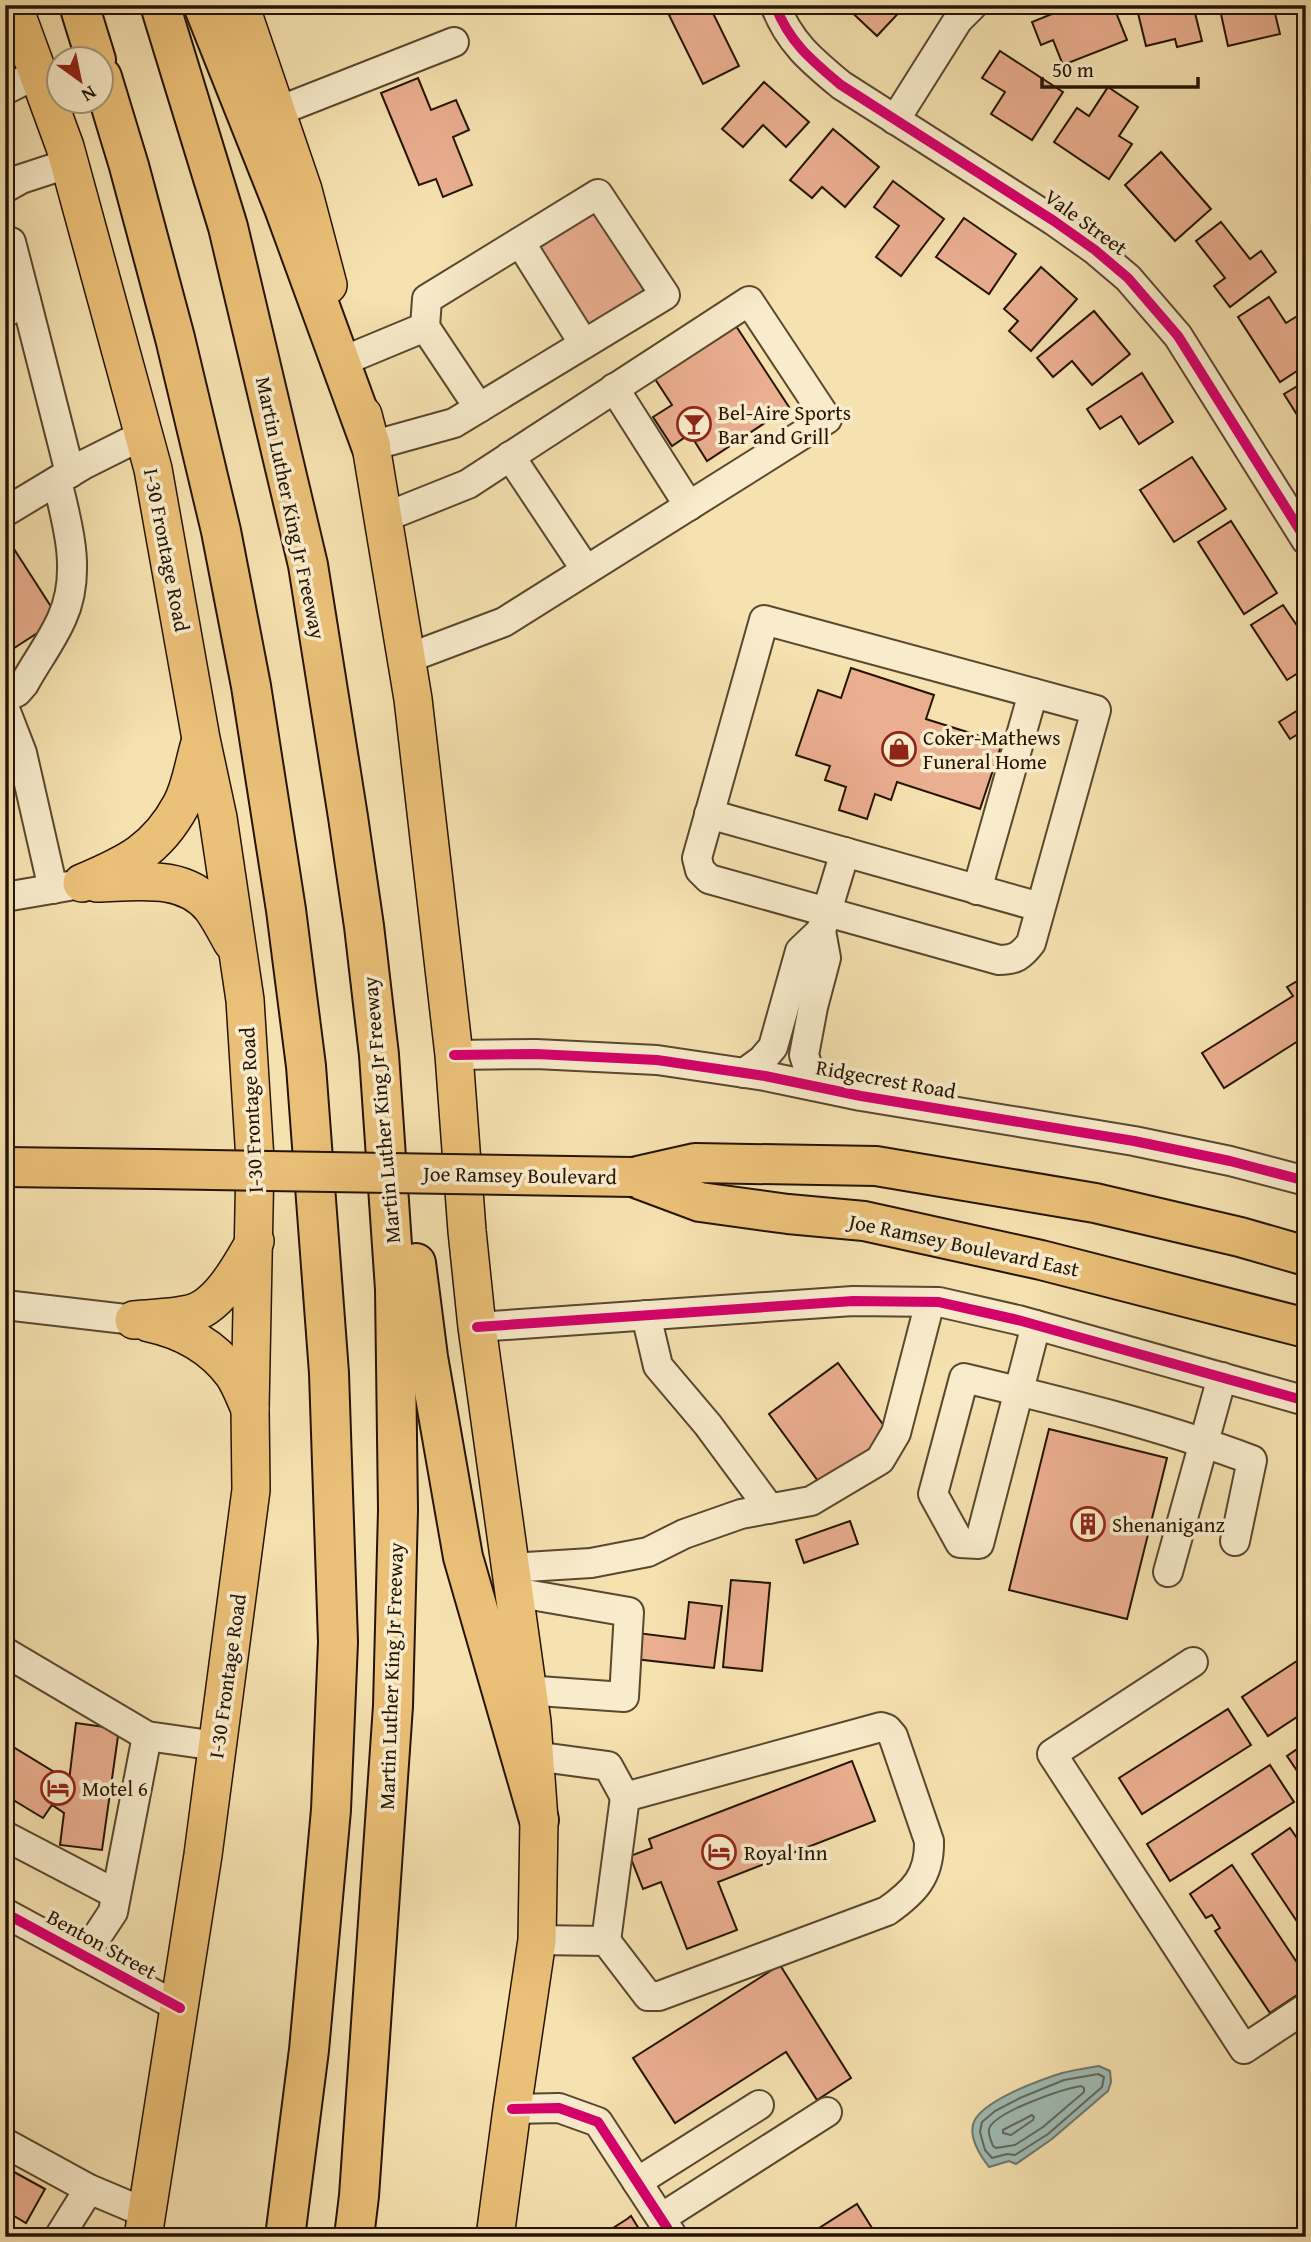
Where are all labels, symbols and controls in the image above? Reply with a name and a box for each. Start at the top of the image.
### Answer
north arrow [46,46,116,116]
scale bar [1042,46,1197,90]
text: 50 m [1052,54,1094,85]
text: N [76,79,102,110]
street label: Vale Street [1038,181,1134,263]
street label: Martin Luther King Jr Freeway [248,374,334,643]
place label: Bel-Aire Sports Bar and Grill [718,397,851,452]
bar icon: Bel-Aire Sports Bar and Grill [675,405,713,443]
street label: I-30 Frontage Road [136,466,198,635]
place label: Coker-Mathews Funeral Home [923,722,1061,777]
shop icon: Coker-Mathews Funeral Home [880,730,918,768]
street label: Martin Luther King Jr Freeway [354,975,408,1245]
street label: I-30 Frontage Road [231,1026,271,1194]
street label: Ridgecrest Road [814,1051,959,1107]
street label: Joe Ramsey Boulevard [420,1158,618,1192]
street label: Joe Ramsey Boulevard East [843,1205,1082,1285]
building icon: Shenaniganz [1069,1505,1107,1543]
place label: Shenaniganz [1112,1509,1225,1540]
street label: Martin Luther King Jr Freeway [371,1541,411,1810]
street label: I-30 Frontage Road [200,1591,254,1760]
hotel icon: Motel 6 [39,1769,77,1807]
place label: Motel 6 [82,1773,148,1804]
hotel icon: Royal Inn [700,1833,738,1871]
place label: Royal Inn [744,1837,828,1868]
street label: Benton Street [41,1901,163,1987]

